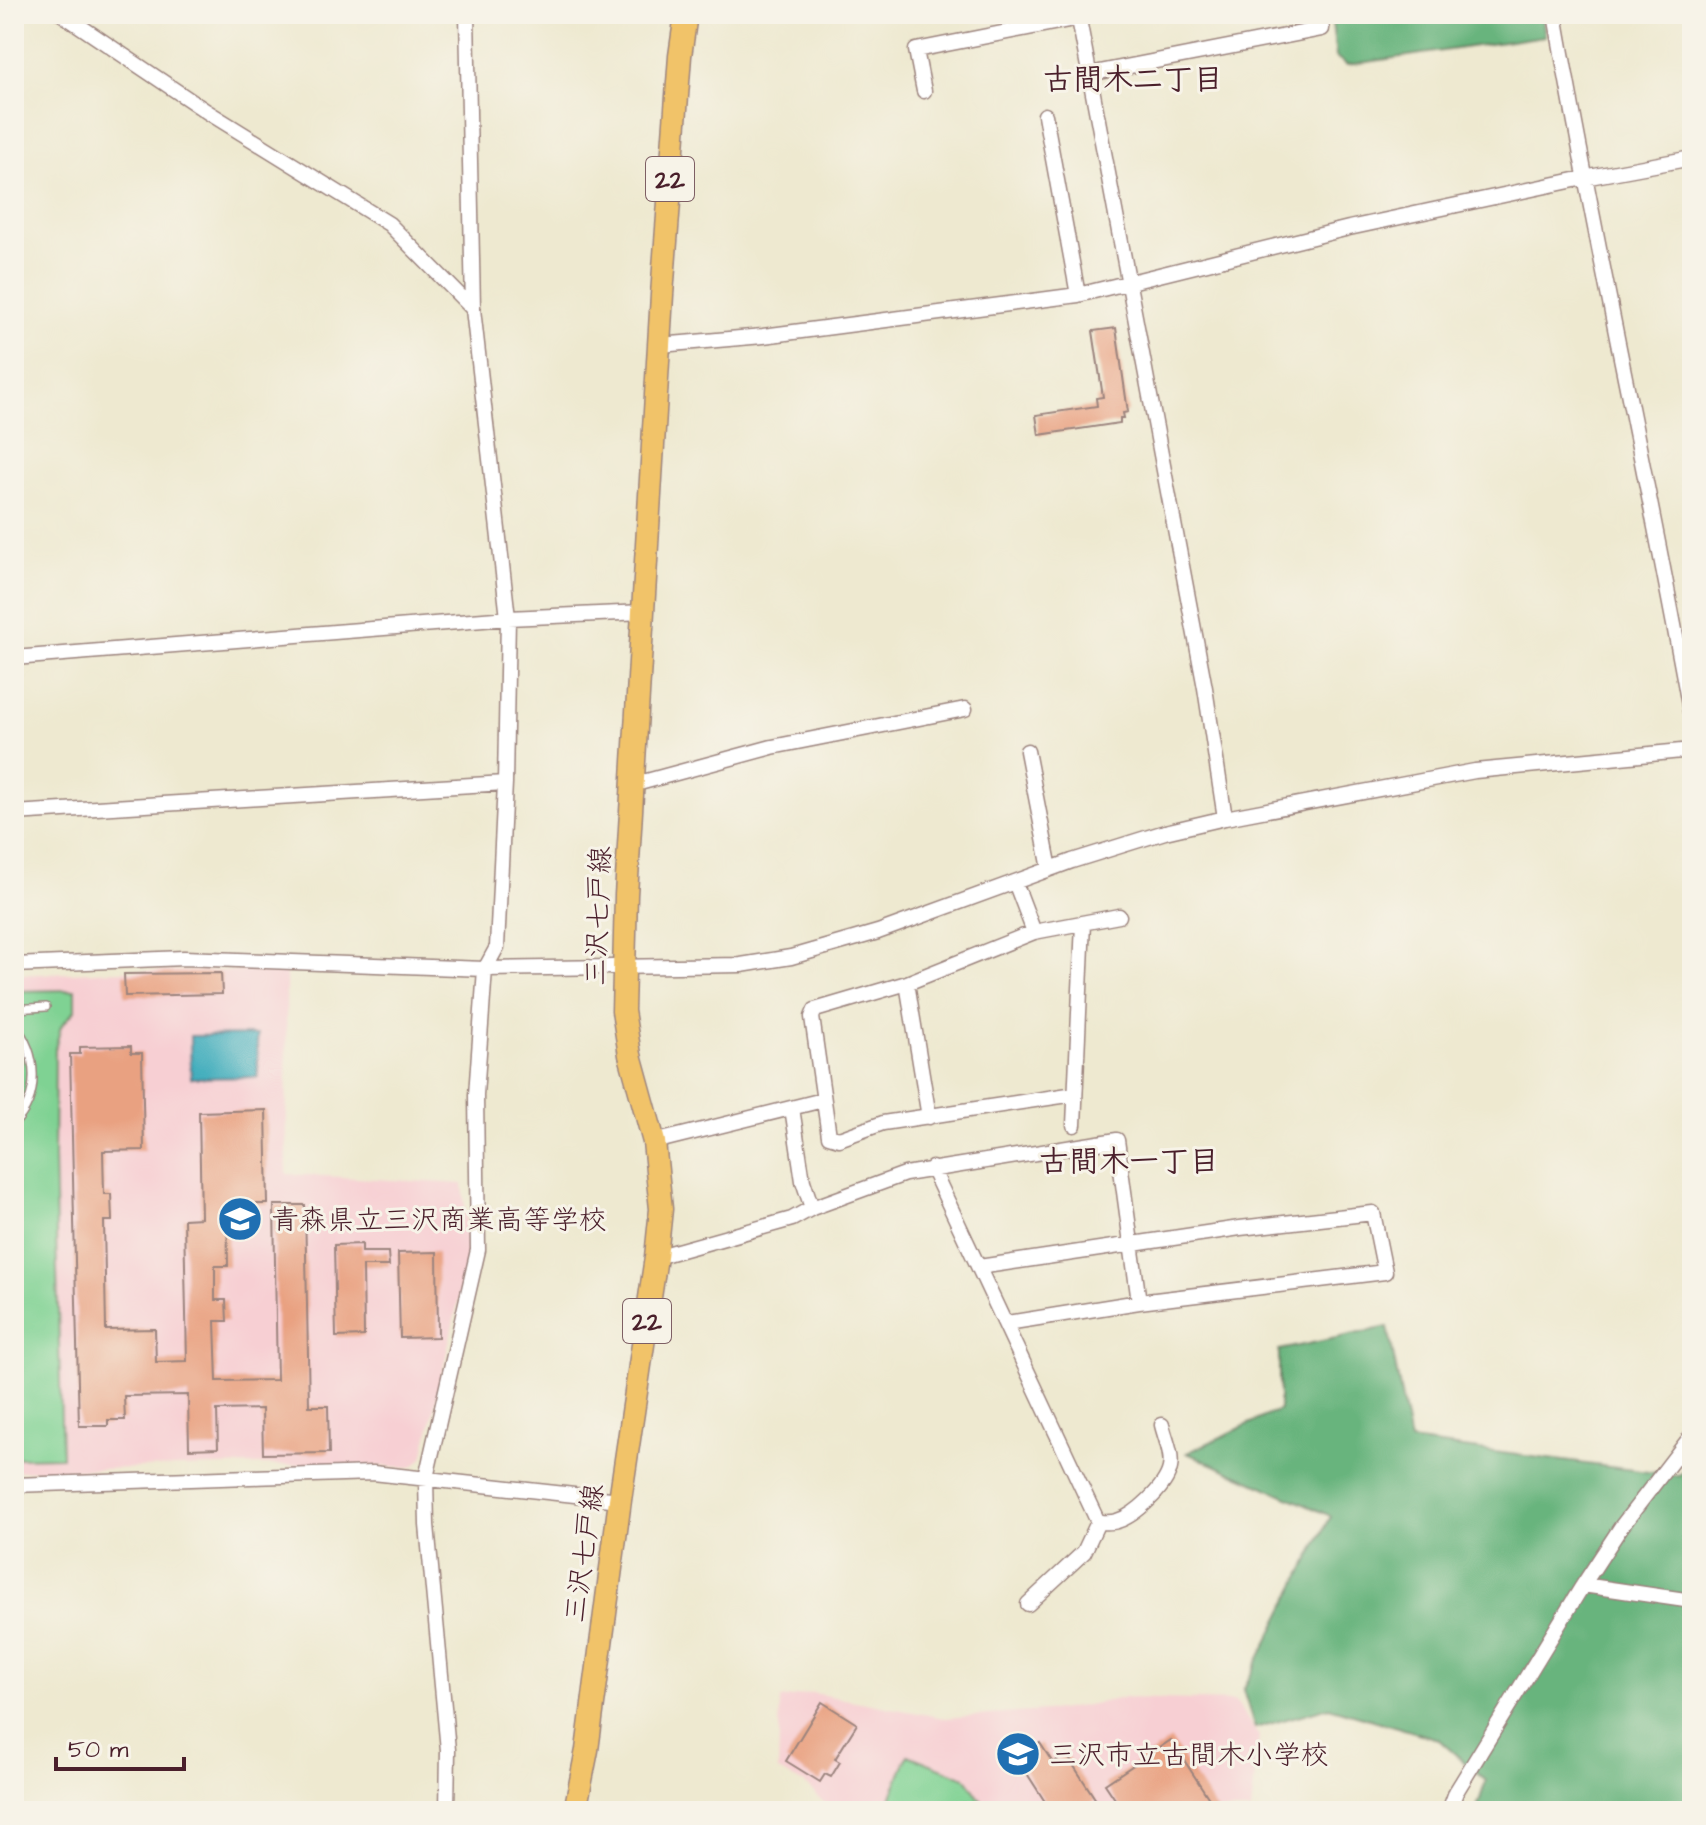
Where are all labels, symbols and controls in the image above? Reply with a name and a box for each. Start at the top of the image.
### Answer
district label: 古間木二丁目 [1043,59,1223,101]
road number: 22 [646,157,694,201]
street label: 三沢七戸線 [577,845,620,987]
district label: 古間木一丁目 [1039,1141,1219,1183]
school or university icon: 青森県立三沢商業高等学校 [216,1195,264,1243]
place label: 青森県立三沢商業高等学校 [271,1201,607,1240]
road number: 22 [623,1299,671,1343]
street label: 三沢七戸線 [555,1481,614,1625]
scale bar [56,1721,184,1771]
school or university icon: 三沢市立古間木小学校 [994,1730,1042,1778]
text: 50 m [68,1733,129,1767]
place label: 三沢市立古間木小学校 [1049,1736,1329,1775]

